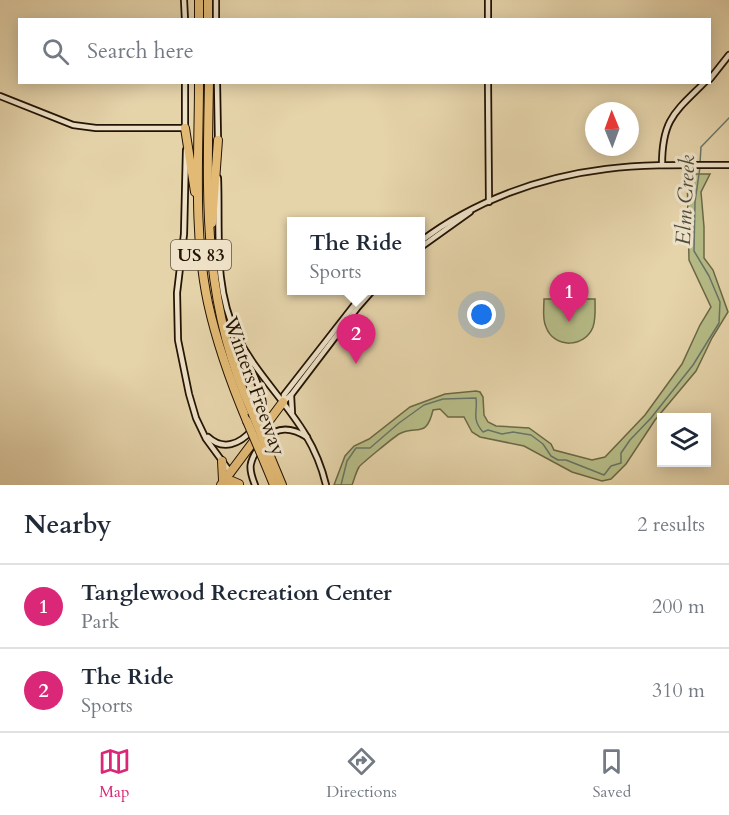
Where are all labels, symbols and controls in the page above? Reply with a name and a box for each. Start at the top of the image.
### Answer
search box [18,18,711,84]
icon: search [39,35,72,68]
text: Search here [87,36,194,66]
north arrow [585,102,639,156]
water label: Elm Creek [669,154,702,246]
popup [287,217,425,295]
text: The Ride [310,228,402,258]
road number: US 83 [171,240,231,270]
text: Sports [310,258,361,285]
pin: 1 [550,272,588,322]
your location [467,300,496,329]
street label: Winters Freeway [217,312,292,460]
pin: 2 [336,314,376,364]
map controls [657,413,711,467]
button: layers [657,413,711,467]
text: Nearby [24,507,112,542]
text: 2 results [637,511,705,538]
text: Tanglewood Recreation Center [81,578,392,608]
text: 1 [38,593,49,620]
text: 200 m [652,593,705,620]
text: Park [81,608,119,635]
text: The Ride [81,662,174,692]
text: 2 [38,677,49,704]
text: 310 m [652,677,705,704]
text: Sports [81,692,133,719]
tab: Map [98,745,131,803]
tab: Directions [326,745,397,803]
tab: Saved [592,745,631,803]

